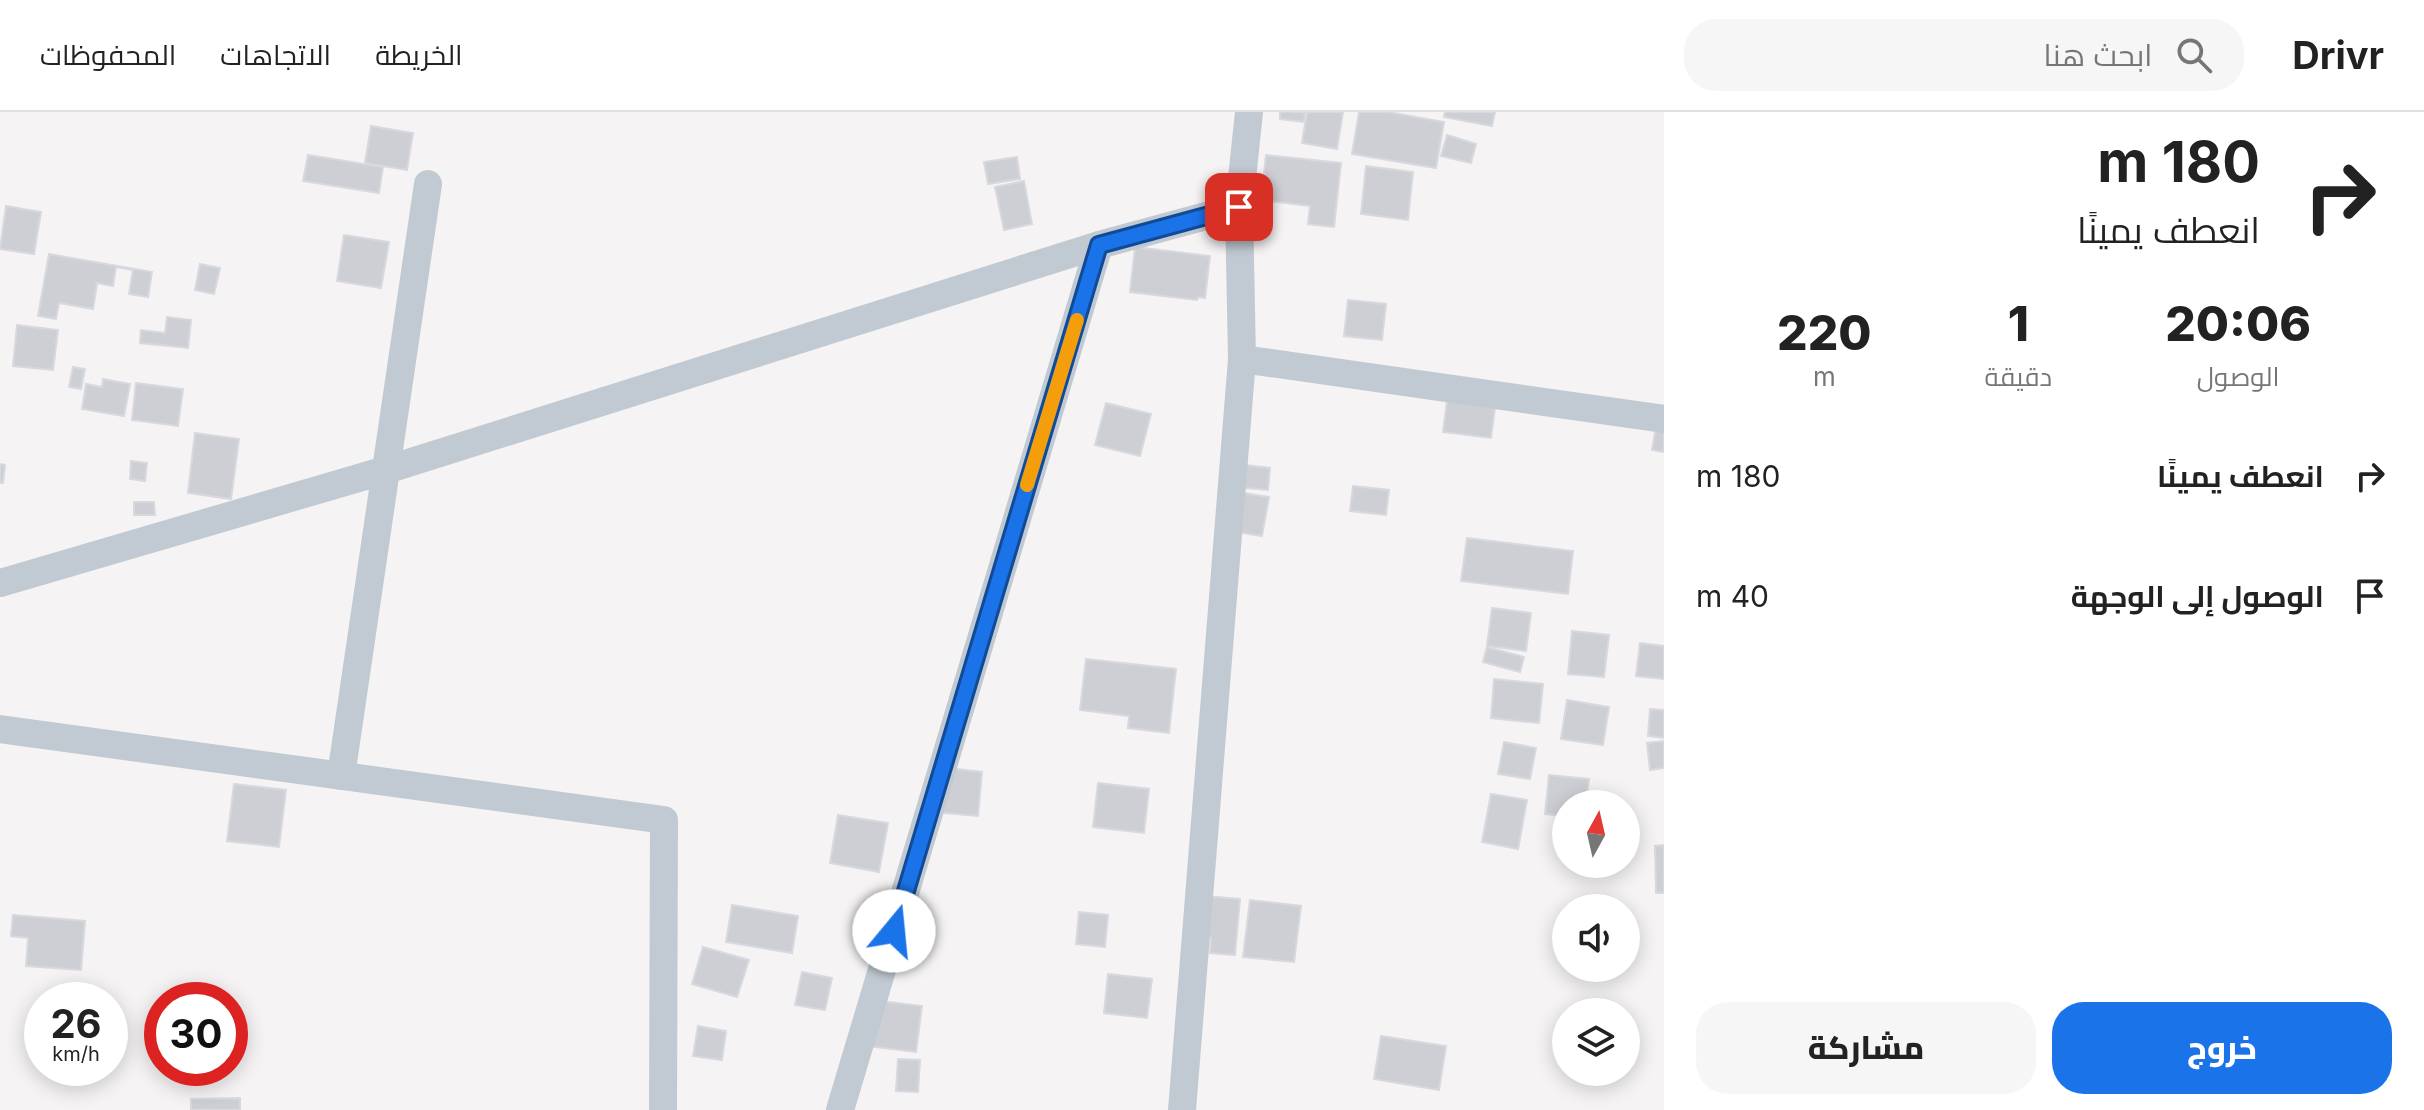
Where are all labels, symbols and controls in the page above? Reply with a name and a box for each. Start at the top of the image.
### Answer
search box [1684,19,2244,91]
text: Drivr [2292,32,2384,78]
icon: search [2172,33,2216,77]
text: ابحث هنا [2044,37,2152,73]
text: المحفوظات [40,38,176,72]
text: الاتجاهات [220,38,331,72]
text: الخريطة [375,38,463,72]
text: 180 m [2097,128,2260,196]
icon: right [2288,144,2392,248]
pin [1205,173,1273,241]
icon: arrive [1217,185,1261,229]
text: انعطف يمينًا [2077,208,2260,252]
text: 1 [2008,294,2029,353]
text: 20:06 [2165,294,2311,353]
text: 220 [1777,303,1872,362]
text: m [1813,361,1836,392]
text: دقيقة [1985,361,2052,392]
text: الوصول [2197,361,2280,392]
icon: right [2348,454,2392,498]
text: 180 m [1696,458,1780,494]
text: انعطف يمينًا [2157,458,2324,494]
icon: arrive [2348,574,2392,618]
text: 40 m [1696,578,1769,614]
text: الوصول إلى الوجهة [2071,578,2324,614]
north arrow [1552,790,1640,878]
map controls [1552,790,1640,1086]
position arrow [852,889,936,973]
button: sound [1552,894,1640,982]
speed limit sign: 30 [144,982,248,1086]
button: layers [1552,998,1640,1086]
text: 26 [50,999,102,1048]
button: مشاركة [1696,1002,2036,1094]
button: خروج [2052,1002,2392,1094]
text: km/h [52,1042,100,1066]

